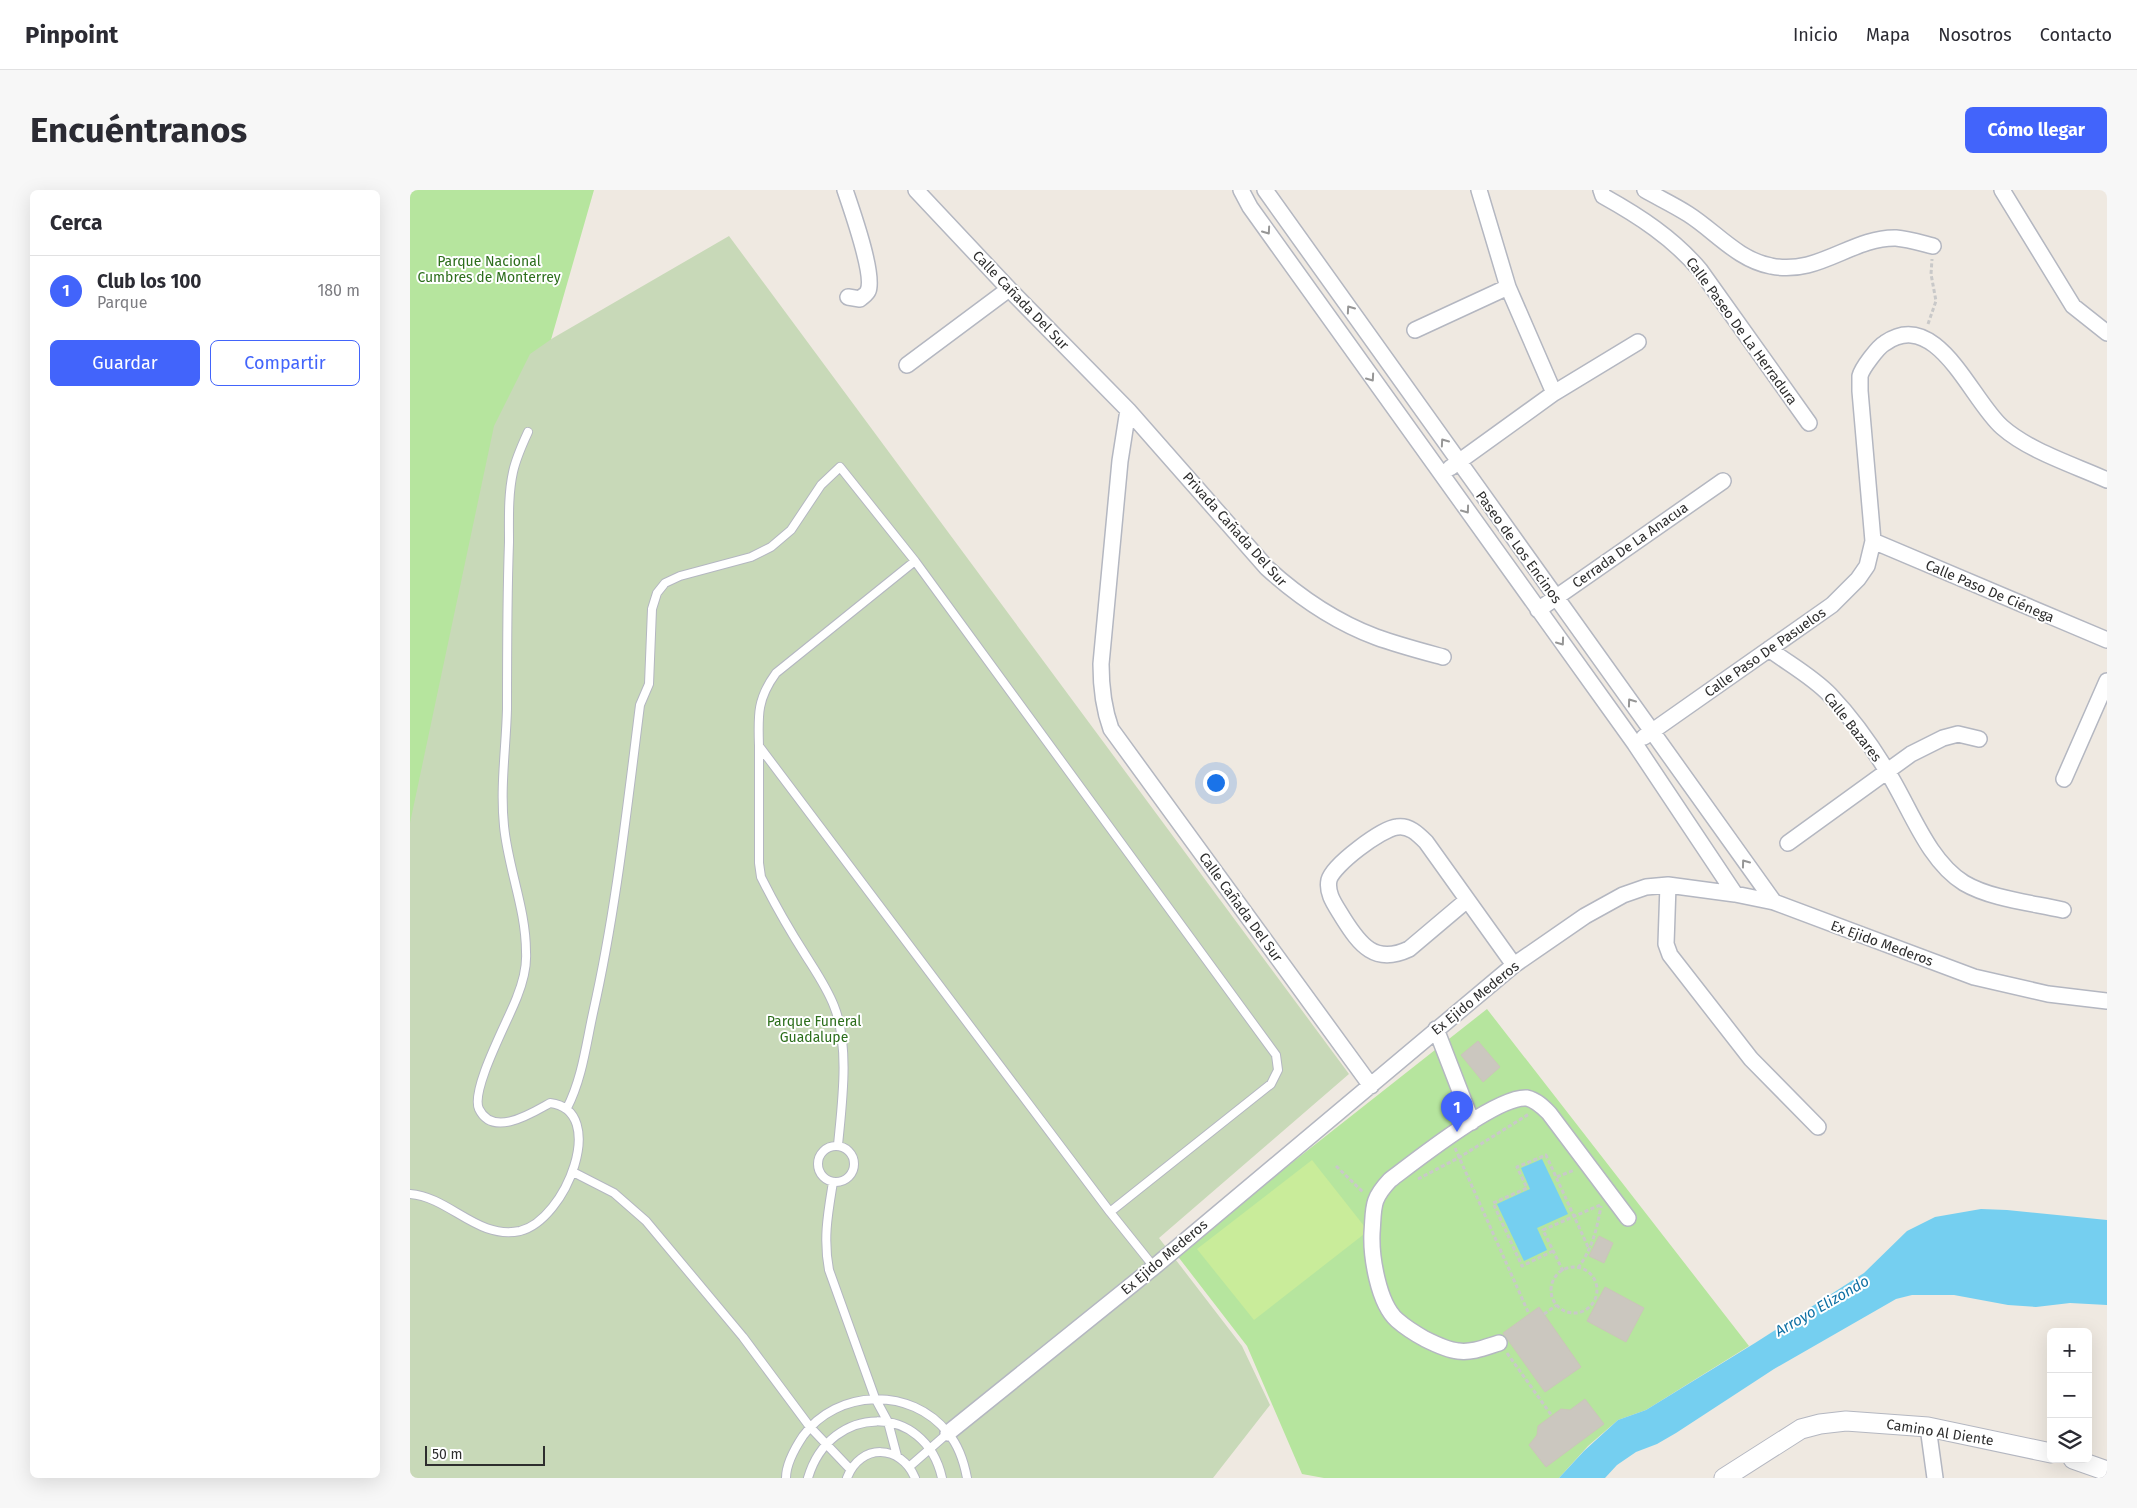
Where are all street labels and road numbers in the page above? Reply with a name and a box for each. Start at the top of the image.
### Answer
street label: Calle Cañada Del Sur [969,247,1073,354]
street label: Calle Paseo De La Herradura [1682,254,1801,408]
street label: Privada Cañada Del Sur [1179,469,1291,590]
street label: Paseo de Los Encinos [1472,488,1565,607]
street label: Cerrada De La Anacua [1569,499,1691,592]
street label: Calle Paso De Ciénega [1923,557,2057,626]
street label: Calle Paso De Pasuelos [1701,604,1830,701]
street label: Calle Bazares [1820,689,1885,766]
street label: Calle Cañada Del Sur [1195,849,1286,966]
street label: Ex Ejido Mederos [1828,917,1936,970]
street label: Ex Ejido Mederos [1428,958,1523,1039]
street label: Ex Ejido Mederos [1118,1216,1211,1299]
street label: Camino Al Diente [1885,1416,1995,1449]

